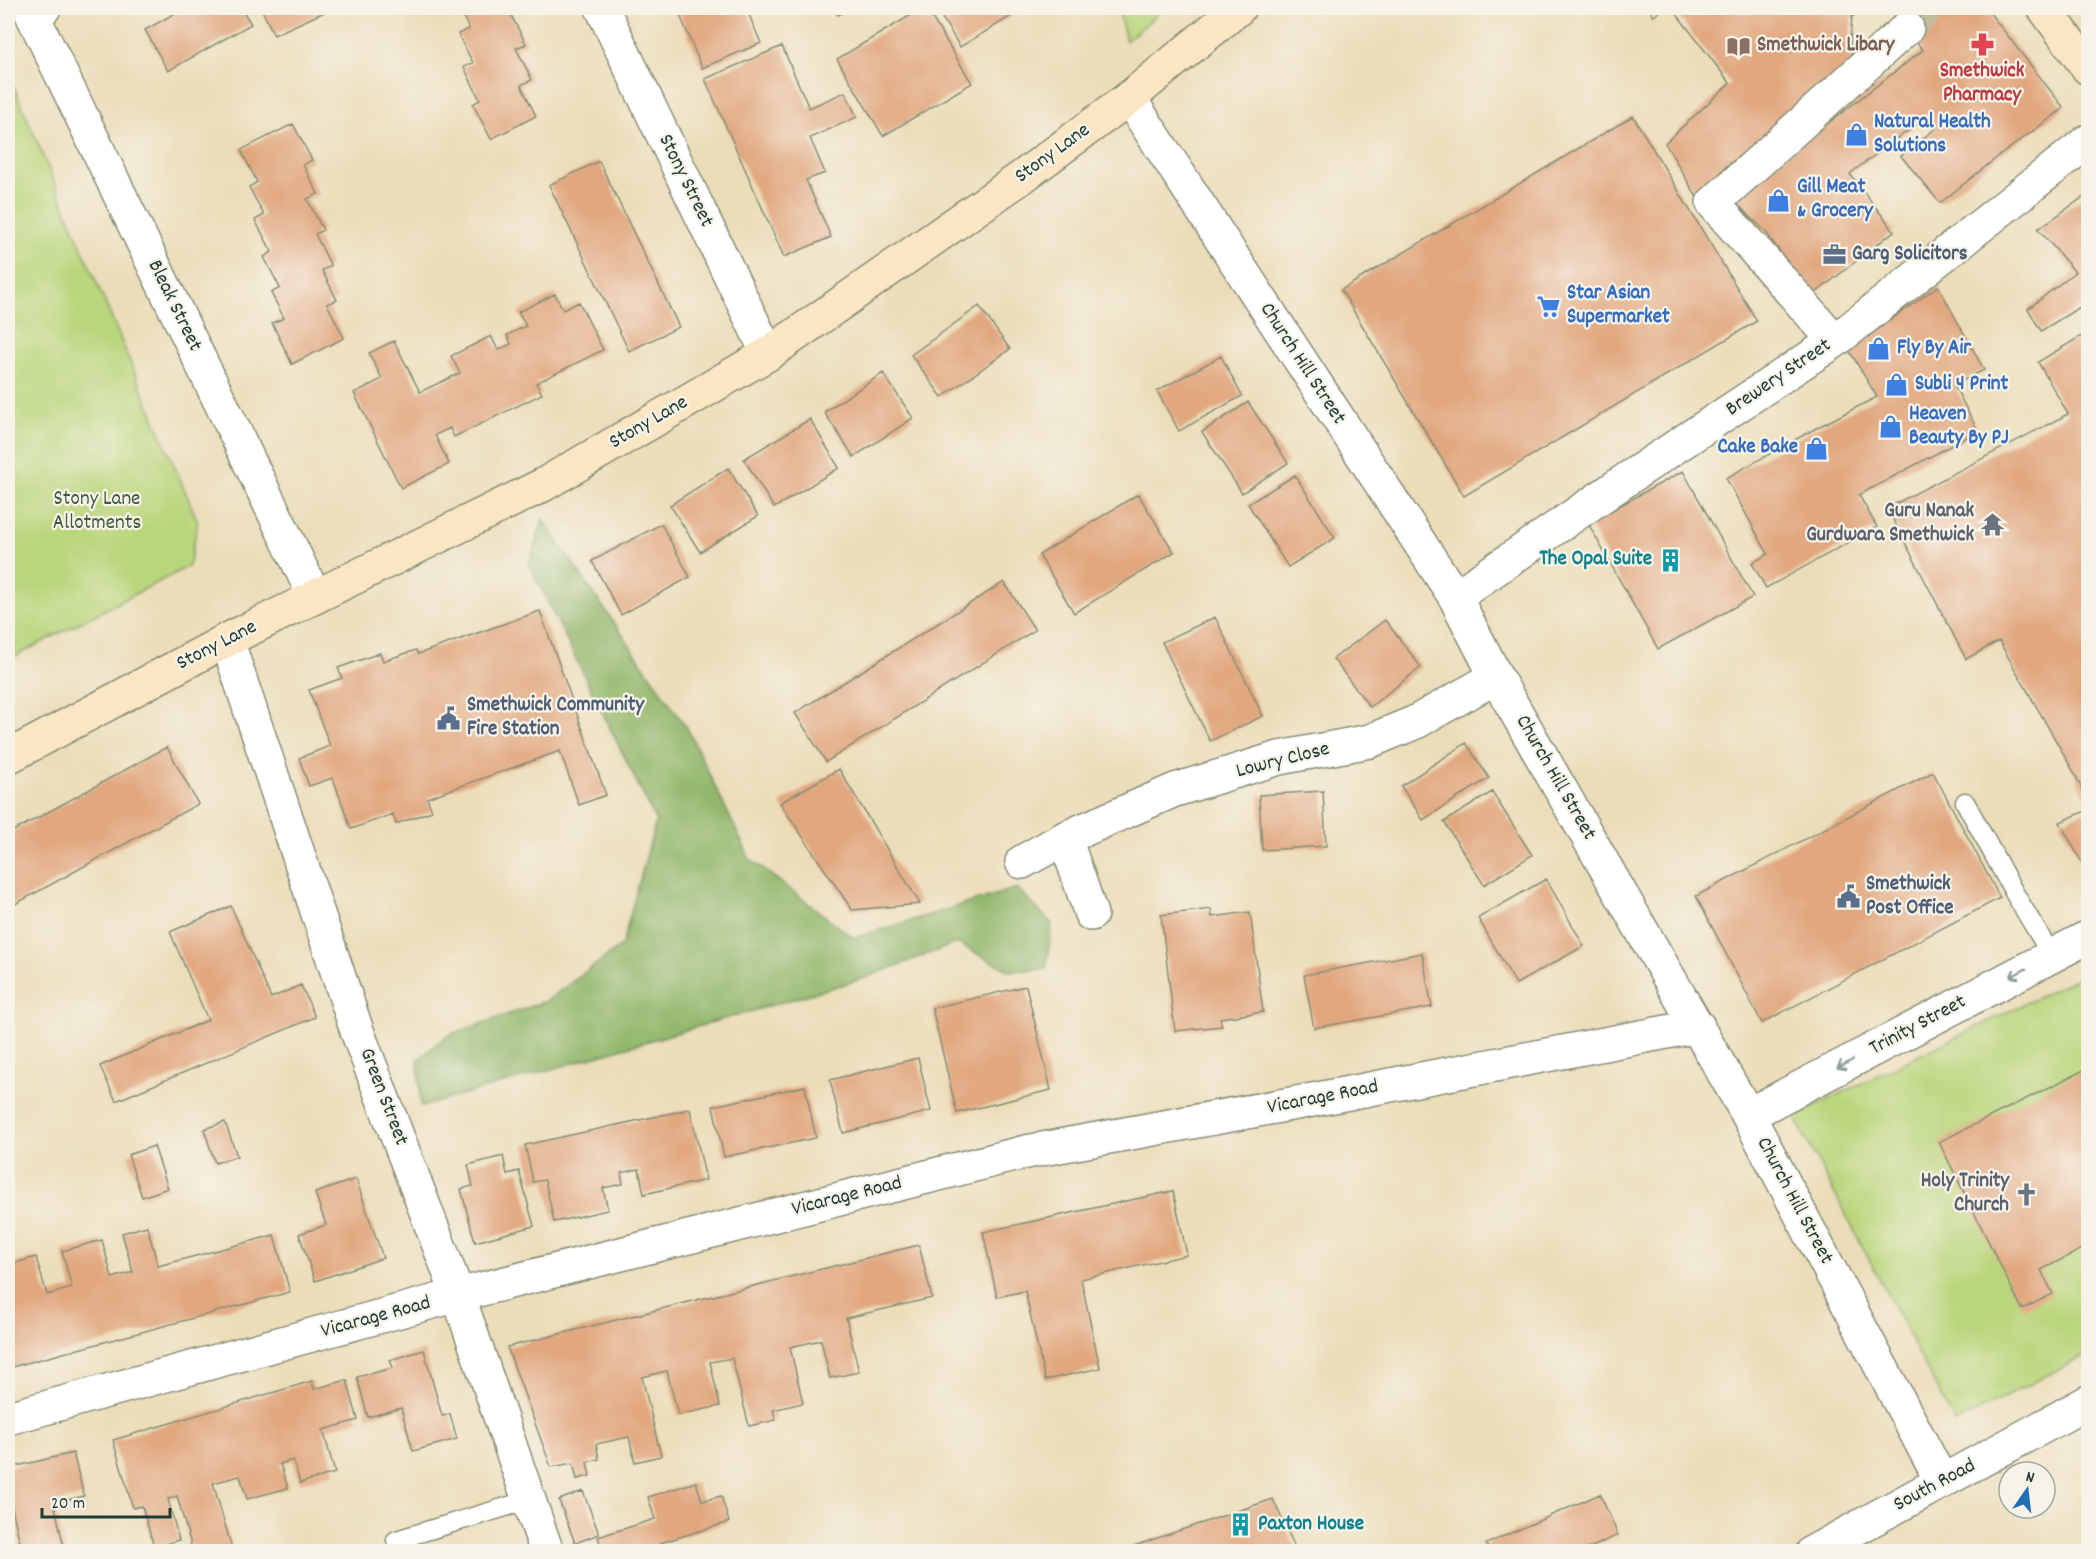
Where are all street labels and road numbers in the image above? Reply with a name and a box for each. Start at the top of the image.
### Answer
street label: Stony Lane [1009,116,1097,192]
street label: Stony Street [650,129,721,233]
street label: Bleak Street [139,255,209,357]
street label: Church Hill Street [1251,297,1353,431]
street label: Brewery Street [1720,331,1838,425]
street label: Stony Lane [604,388,694,458]
street label: Stony Lane [172,613,262,679]
street label: Church Hill Street [1507,710,1603,846]
street label: Lowry Close [1233,735,1333,787]
street label: Trinity Street [1864,988,1972,1064]
street label: Green Street [351,1044,415,1150]
street label: Vicarage Road [1265,1073,1381,1123]
street label: Church Hill Street [1748,1132,1840,1270]
street label: Vicarage Road [789,1169,905,1225]
street label: Vicarage Road [318,1289,434,1347]
street label: South Road [1889,1452,1981,1520]

